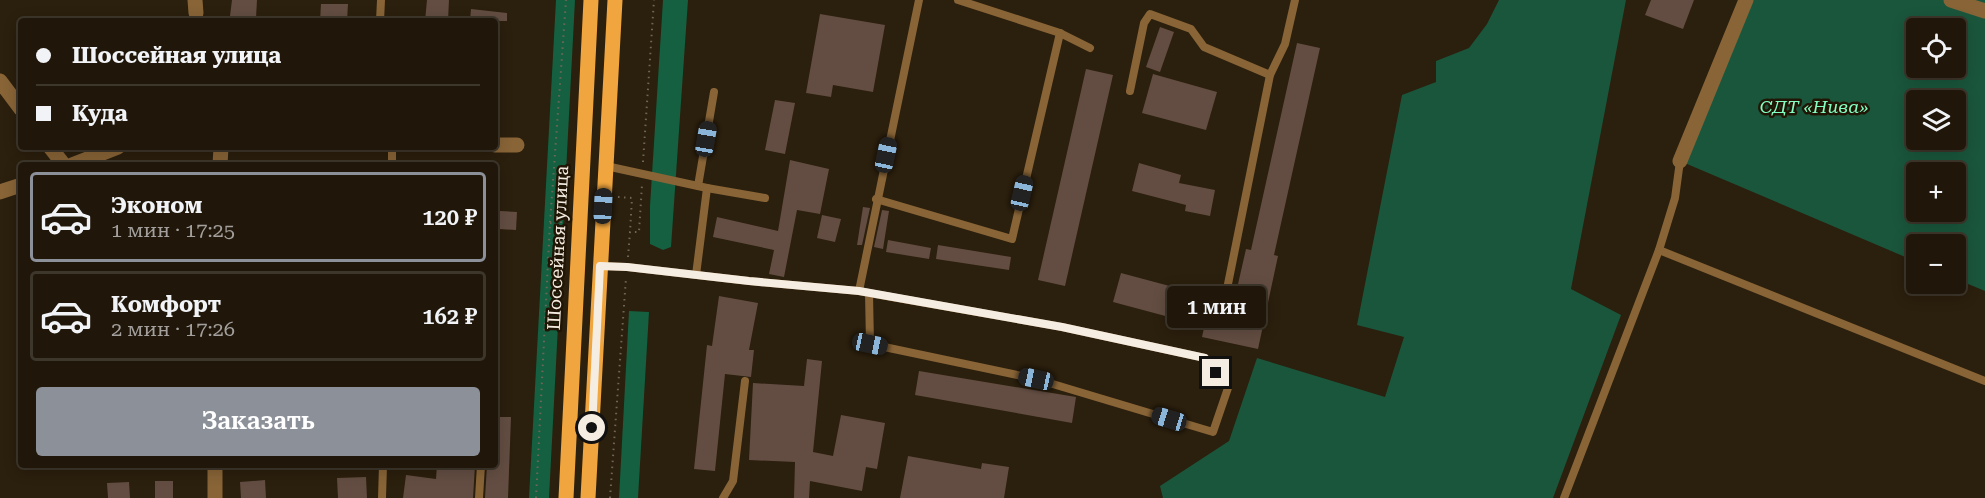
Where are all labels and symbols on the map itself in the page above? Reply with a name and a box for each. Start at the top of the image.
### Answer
park label: СДТ «Нива» [1760,96,1868,117]
car [694,120,718,158]
car [873,136,899,174]
street label: Шоссейная улица [543,165,572,331]
car [1009,173,1035,213]
car [593,188,613,224]
callout: 1 мин [1166,286,1266,328]
car [851,331,889,357]
route end [1202,359,1229,386]
car [1017,366,1055,392]
car [1149,405,1189,433]
route start [578,414,605,441]

